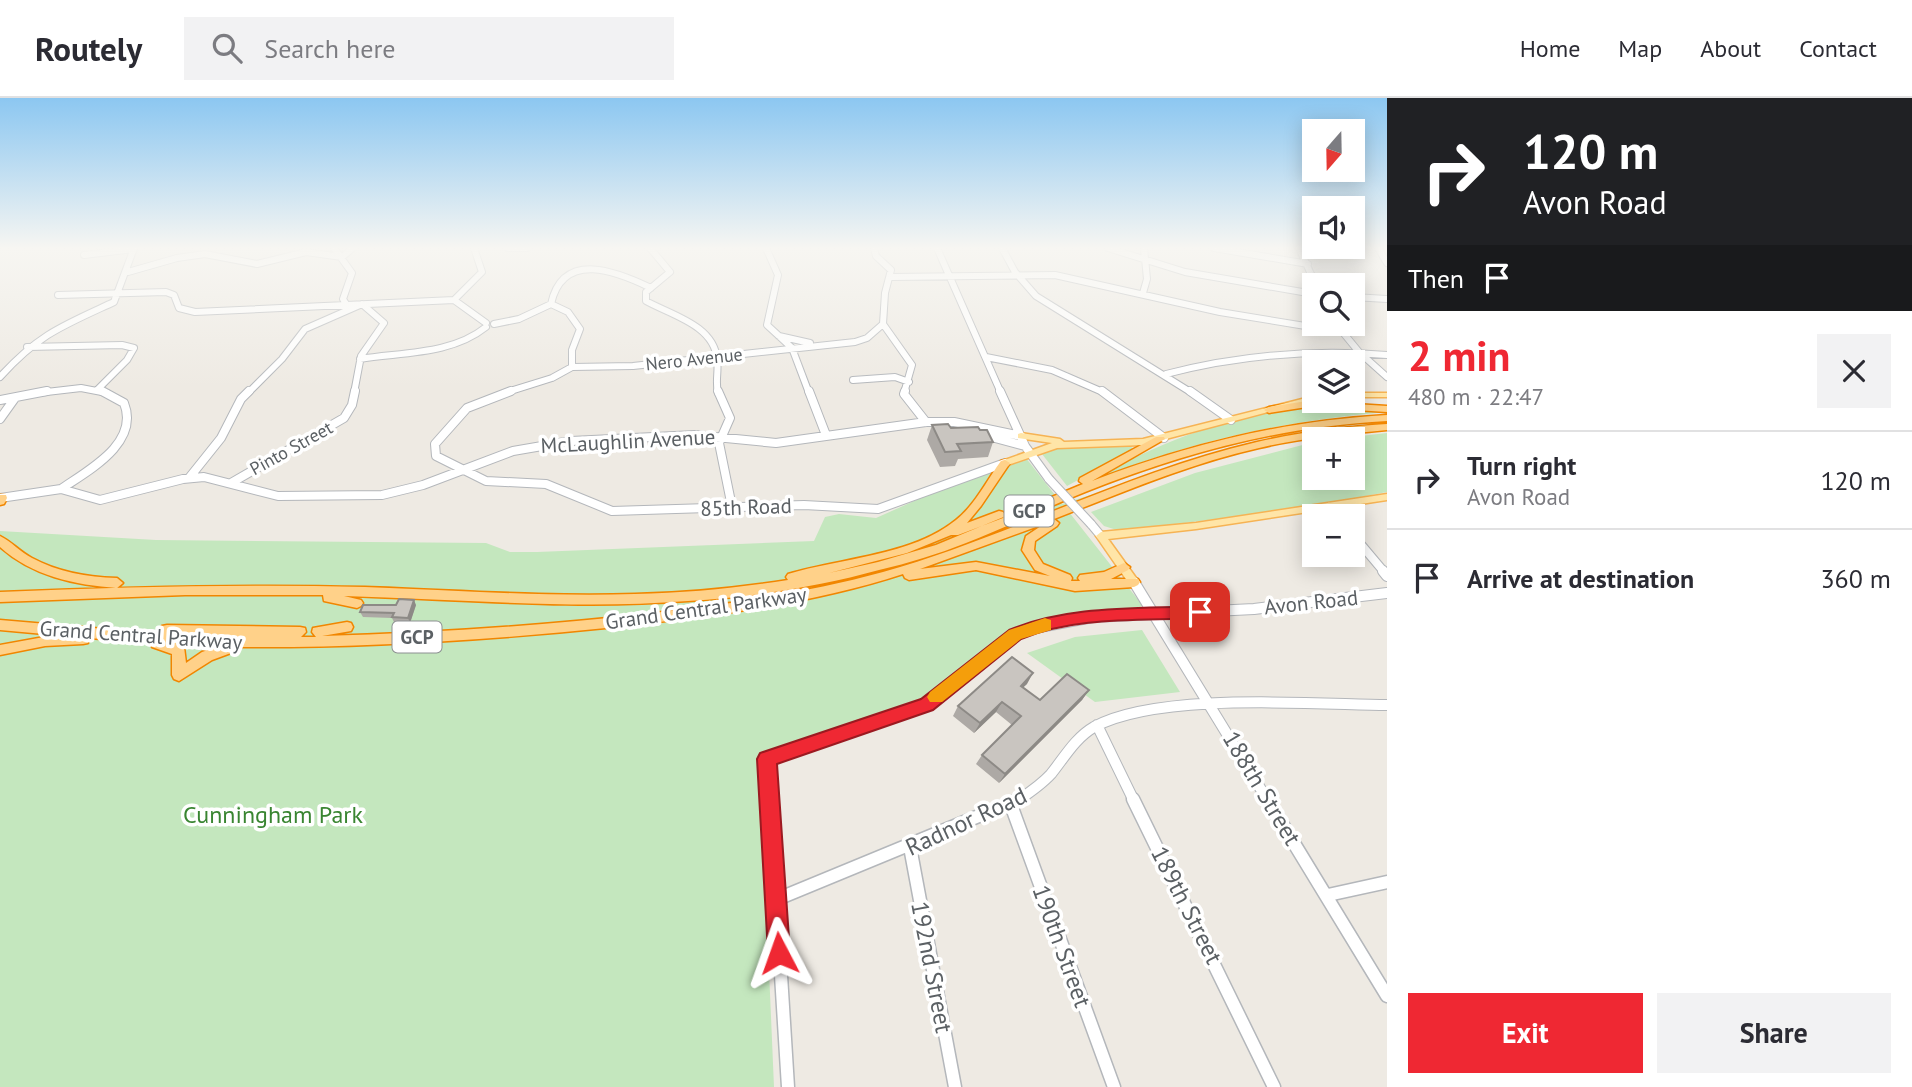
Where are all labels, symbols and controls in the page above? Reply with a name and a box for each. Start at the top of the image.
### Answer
search box [184,17,674,80]
text: Routely [35,27,142,70]
icon: search [208,29,246,67]
text: Search here [264,32,395,65]
text: Home [1520,33,1580,64]
text: Map [1618,33,1662,64]
text: About [1700,33,1761,64]
text: Contact [1799,33,1877,64]
north arrow [1302,119,1365,182]
map controls [1302,119,1365,567]
text: 120 m [1523,119,1658,183]
icon: right [1408,126,1499,217]
text: Avon Road [1523,181,1667,223]
button: sound [1302,196,1365,259]
icon: arrive [1478,259,1516,297]
text: Then [1408,262,1464,295]
button: search [1302,273,1365,336]
text: 2 min [1408,328,1510,383]
button: close [1817,334,1891,408]
street label: Nero Avenue [644,342,744,376]
button: layers [1302,350,1365,413]
text: 480 m · 22:47 [1408,382,1544,411]
street label: Pinto Street [246,416,336,480]
street label: McLaughlin Avenue [540,423,716,459]
button: + [1302,427,1365,490]
text: Turn right [1467,449,1576,482]
icon: right [1408,461,1446,499]
text: 120 m [1820,464,1891,497]
text: Avon Road [1467,482,1570,511]
street label: 85th Road [700,492,792,522]
road number: GCP [1004,496,1054,526]
button: − [1302,504,1365,567]
icon: arrive [1408,559,1446,597]
text: Arrive at destination [1467,562,1694,595]
text: 360 m [1820,562,1891,595]
street label: Grand Central Parkway [604,580,809,635]
pin [1170,582,1230,642]
street label: Avon Road [1263,584,1359,620]
icon: arrive [1181,593,1219,631]
street label: Grand Central Parkway [39,614,243,656]
road number: GCP [392,622,442,652]
street label: 188th Street [1216,725,1308,851]
street label: Radnor Road [900,779,1032,863]
park label: Cunningham Park [183,799,364,830]
street label: 189th Street [1144,841,1230,969]
street label: 190th Street [1026,880,1098,1012]
street label: 192nd Street [904,899,960,1035]
position arrow [742,916,816,990]
button: Exit [1408,993,1643,1073]
button: Share [1657,993,1891,1073]

